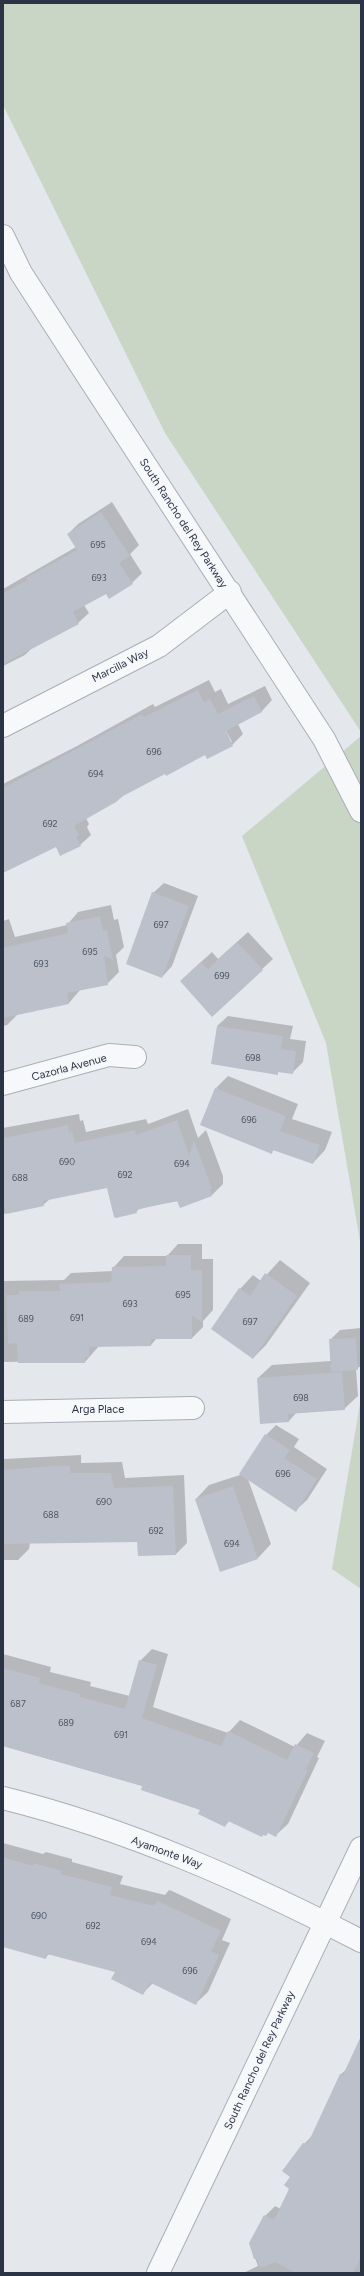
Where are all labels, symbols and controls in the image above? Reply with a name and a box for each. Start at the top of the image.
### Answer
street label: South Rancho del Rey Parkway [137,456,230,591]
house number: 695 [90,539,106,550]
house number: 693 [91,572,107,583]
street label: Marcilla Way [90,646,151,685]
house number: 696 [146,746,162,757]
house number: 694 [88,768,104,779]
house number: 692 [42,818,58,829]
house number: 697 [153,919,169,930]
house number: 695 [82,946,98,957]
house number: 693 [33,958,49,969]
house number: 699 [214,970,230,981]
street label: Cazorla Avenue [30,1051,108,1084]
house number: 698 [245,1052,261,1063]
house number: 696 [241,1114,257,1125]
house number: 690 [59,1156,75,1167]
house number: 694 [174,1158,190,1169]
house number: 692 [117,1169,133,1180]
house number: 688 [12,1172,29,1183]
house number: 695 [175,1289,191,1300]
house number: 693 [122,1298,138,1309]
house number: 691 [70,1312,84,1323]
house number: 689 [18,1313,34,1324]
house number: 697 [242,1316,258,1327]
house number: 698 [293,1392,309,1403]
street label: Arga Place [72,1403,124,1416]
house number: 696 [275,1468,291,1479]
house number: 690 [96,1496,112,1507]
house number: 688 [43,1509,60,1520]
house number: 692 [148,1525,164,1536]
house number: 694 [224,1538,240,1549]
house number: 687 [10,1698,26,1709]
house number: 689 [58,1717,74,1728]
house number: 691 [114,1729,128,1740]
street label: Ayamonte Way [129,1834,204,1871]
house number: 690 [31,1910,47,1921]
house number: 692 [85,1920,101,1931]
house number: 694 [141,1936,157,1947]
house number: 696 [182,1965,198,1976]
street label: South Rancho del Rey Parkway [222,1989,297,2132]

